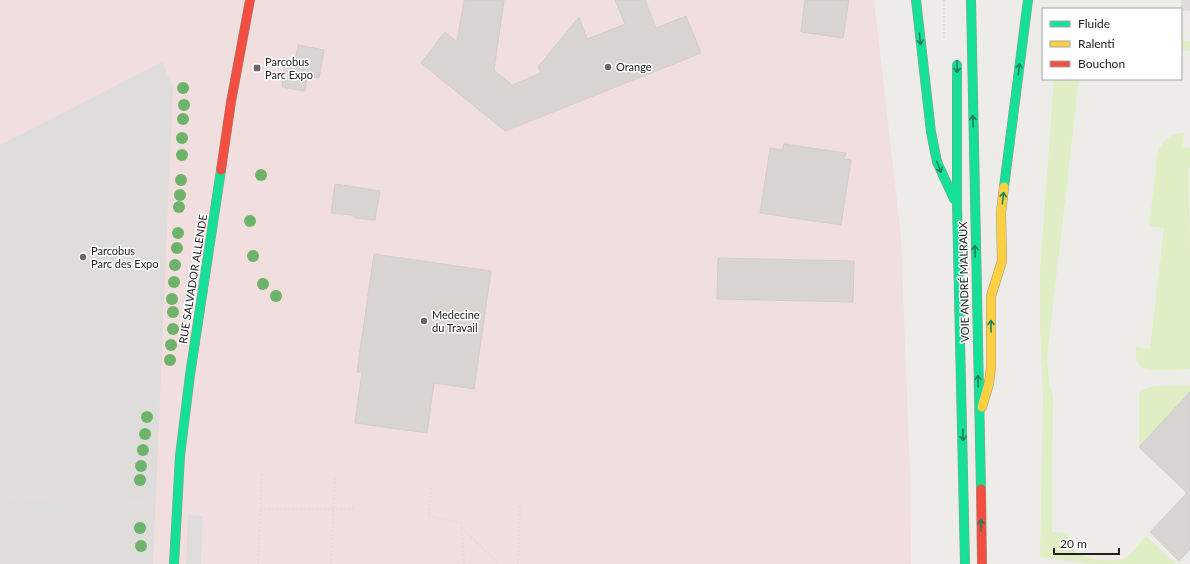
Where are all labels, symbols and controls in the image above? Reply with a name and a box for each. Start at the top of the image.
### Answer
legend [1042,8,1182,80]
text: Fluide [1078,16,1110,31]
one-way arrow [916,32,924,45]
text: Ralenti [1078,36,1115,51]
place label: Parcobus Parc Expo [265,55,313,81]
text: Bouchon [1078,56,1125,71]
place label: Orange [616,60,652,73]
one-way arrow [953,60,961,73]
marker: Orange [603,62,613,72]
marker: Parcobus Parc Expo [252,63,262,73]
one-way arrow [1016,63,1023,76]
one-way arrow [969,115,977,128]
one-way arrow [936,161,944,173]
one-way arrow [999,192,1007,205]
street label: RUE SALVADOR ALLENDE [176,213,209,345]
street label: VOIE ANDRÉ MALRAUX [956,221,971,343]
place label: Parcobus Parc des Expo [91,244,159,270]
one-way arrow [972,245,979,258]
marker: Parcobus Parc des Expo [78,252,88,262]
place label: Medecine du Travail [432,308,480,334]
marker: Medecine du Travail [419,316,429,326]
one-way arrow [987,320,995,333]
one-way arrow [974,375,982,388]
one-way arrow [959,428,966,441]
one-way arrow [977,519,985,532]
scale bar [1054,530,1119,556]
text: 20 m [1060,536,1087,551]

